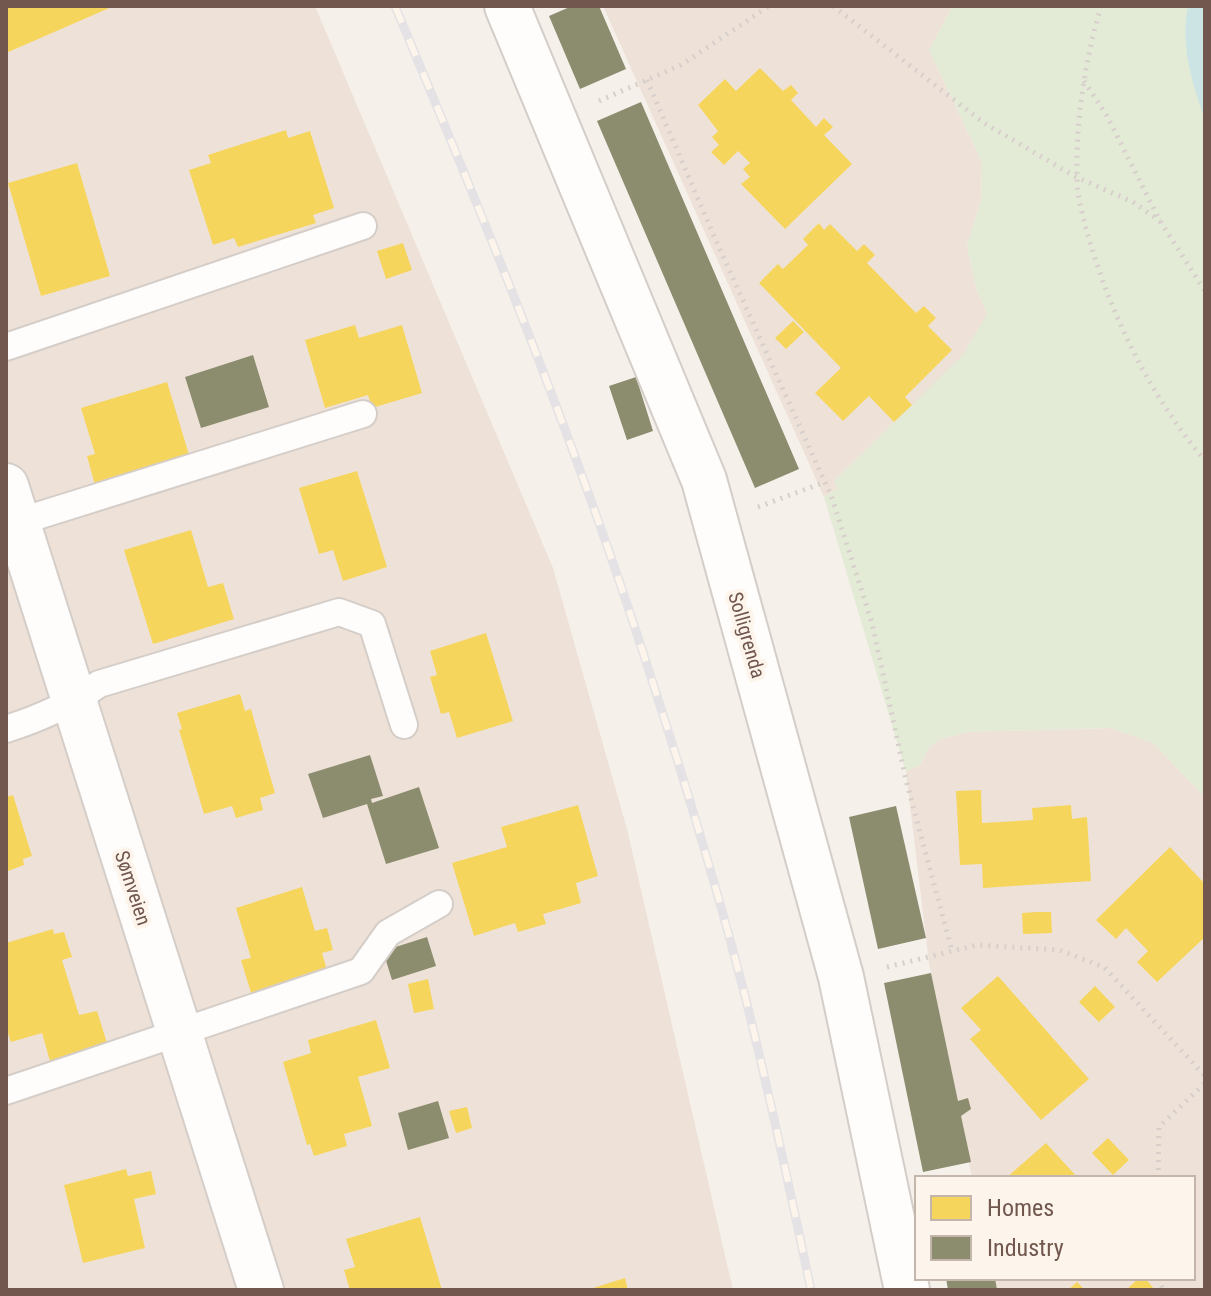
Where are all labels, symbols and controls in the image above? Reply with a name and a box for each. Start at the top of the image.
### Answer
street label: Solligrenda [723,589,771,681]
street label: Sømveien [110,848,156,928]
legend [915,1176,1195,1280]
text: Homes [987,1194,1054,1222]
text: Industry [987,1234,1064,1262]

